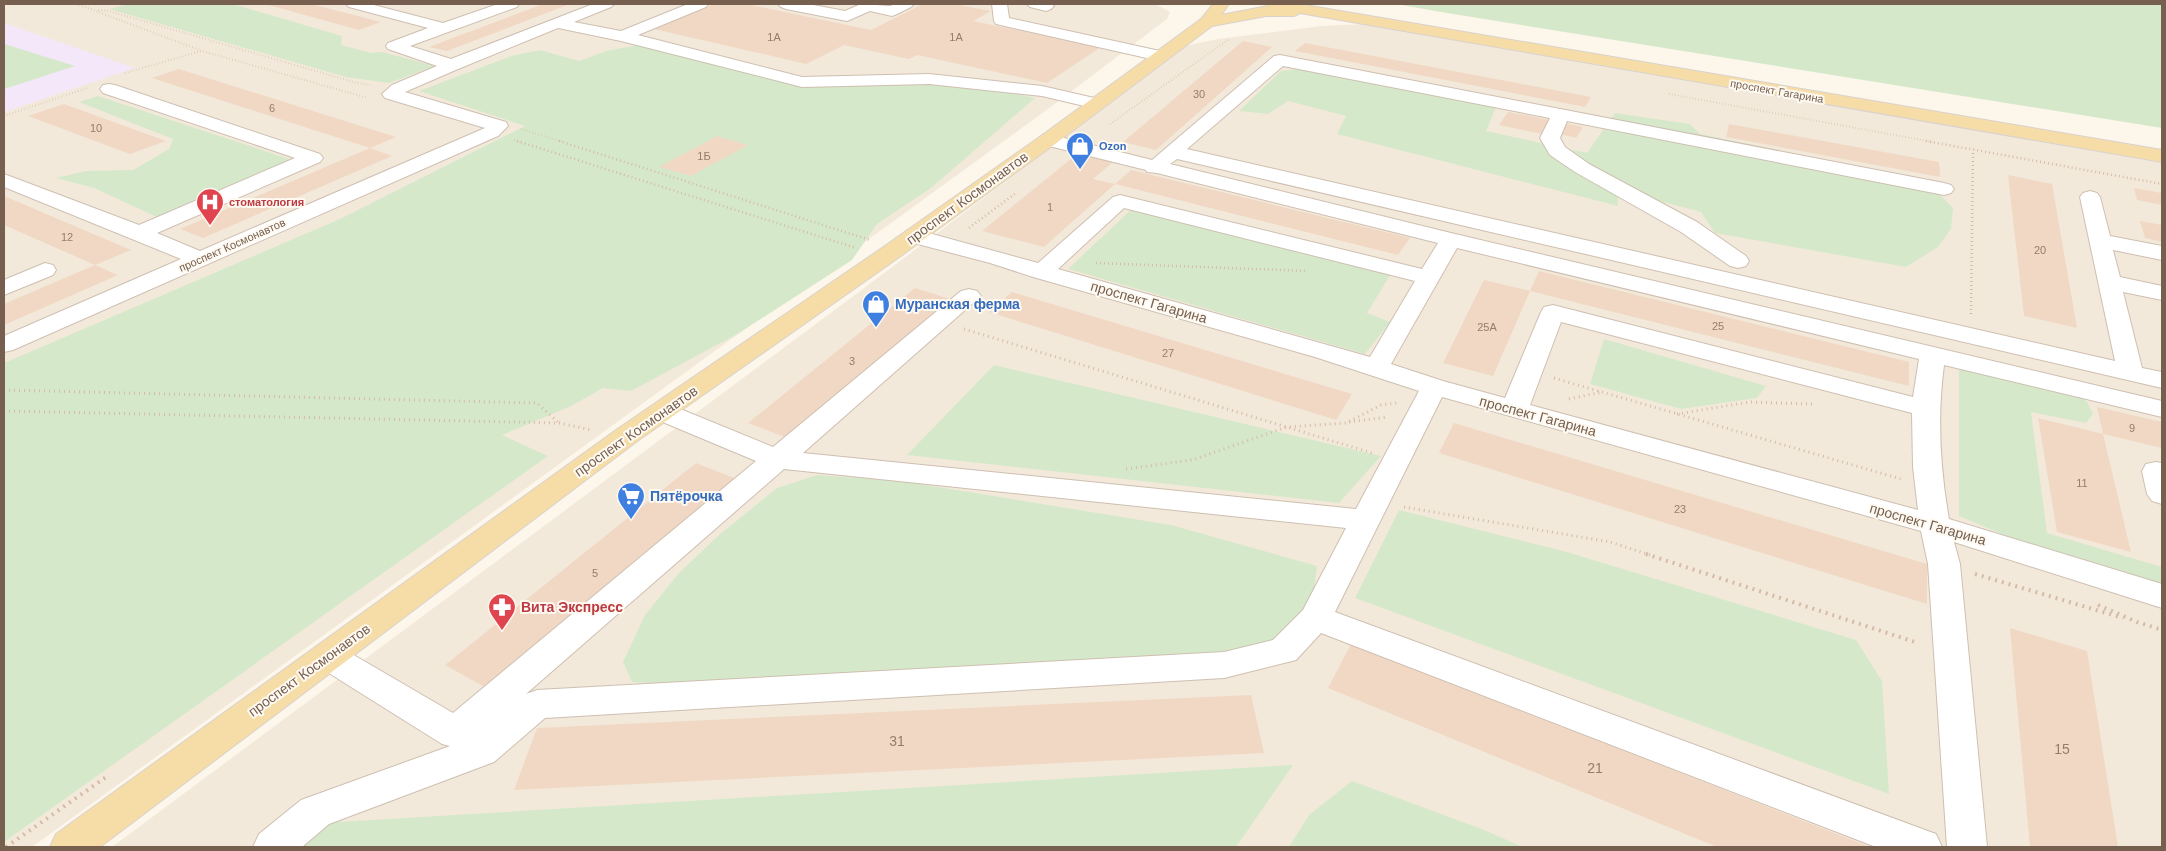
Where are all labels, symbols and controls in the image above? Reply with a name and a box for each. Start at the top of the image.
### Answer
house number: 1А [767,31,781,43]
house number: 1А [949,31,963,43]
street label: проспект Гагарина [1729,77,1825,105]
house number: 30 [1193,88,1205,100]
house number: 6 [269,102,275,114]
house number: 10 [90,122,102,134]
shop icon: Ozon [1065,131,1095,170]
place label: Ozon [1099,140,1127,152]
street label: проспект Космонавтов [903,148,1031,248]
house number: 1Б [697,150,711,162]
hospital icon: стоматология [195,187,225,226]
place label: стоматология [229,196,304,208]
house number: 1 [1047,201,1053,213]
street label: проспект Космонавтов [177,216,287,274]
house number: 12 [61,231,73,243]
house number: 20 [2034,244,2046,256]
street label: проспект Гагарина [1089,278,1209,326]
shop icon: Муранская ферма [861,289,891,328]
place label: Муранская ферма [895,296,1020,312]
house number: 25 [1712,320,1724,332]
house number: 25А [1477,321,1497,333]
house number: 27 [1162,347,1174,359]
house number: 3 [849,355,855,367]
street label: проспект Космонавтов [571,382,701,480]
street label: проспект Гагарина [1478,393,1598,439]
house number: 9 [2129,422,2135,434]
house number: 11 [2076,477,2088,489]
supermarket icon: Пятёрочка [616,481,646,520]
place label: Пятёрочка [650,488,723,504]
street label: проспект Гагарина [1868,500,1988,548]
house number: 23 [1674,503,1686,515]
house number: 5 [592,567,598,579]
pharmacy icon: Вита Экспресс [487,592,517,631]
place label: Вита Экспресс [521,599,623,615]
street label: проспект Космонавтов [245,620,373,720]
house number: 31 [889,733,905,749]
house number: 15 [2054,741,2070,757]
house number: 21 [1587,760,1603,776]

